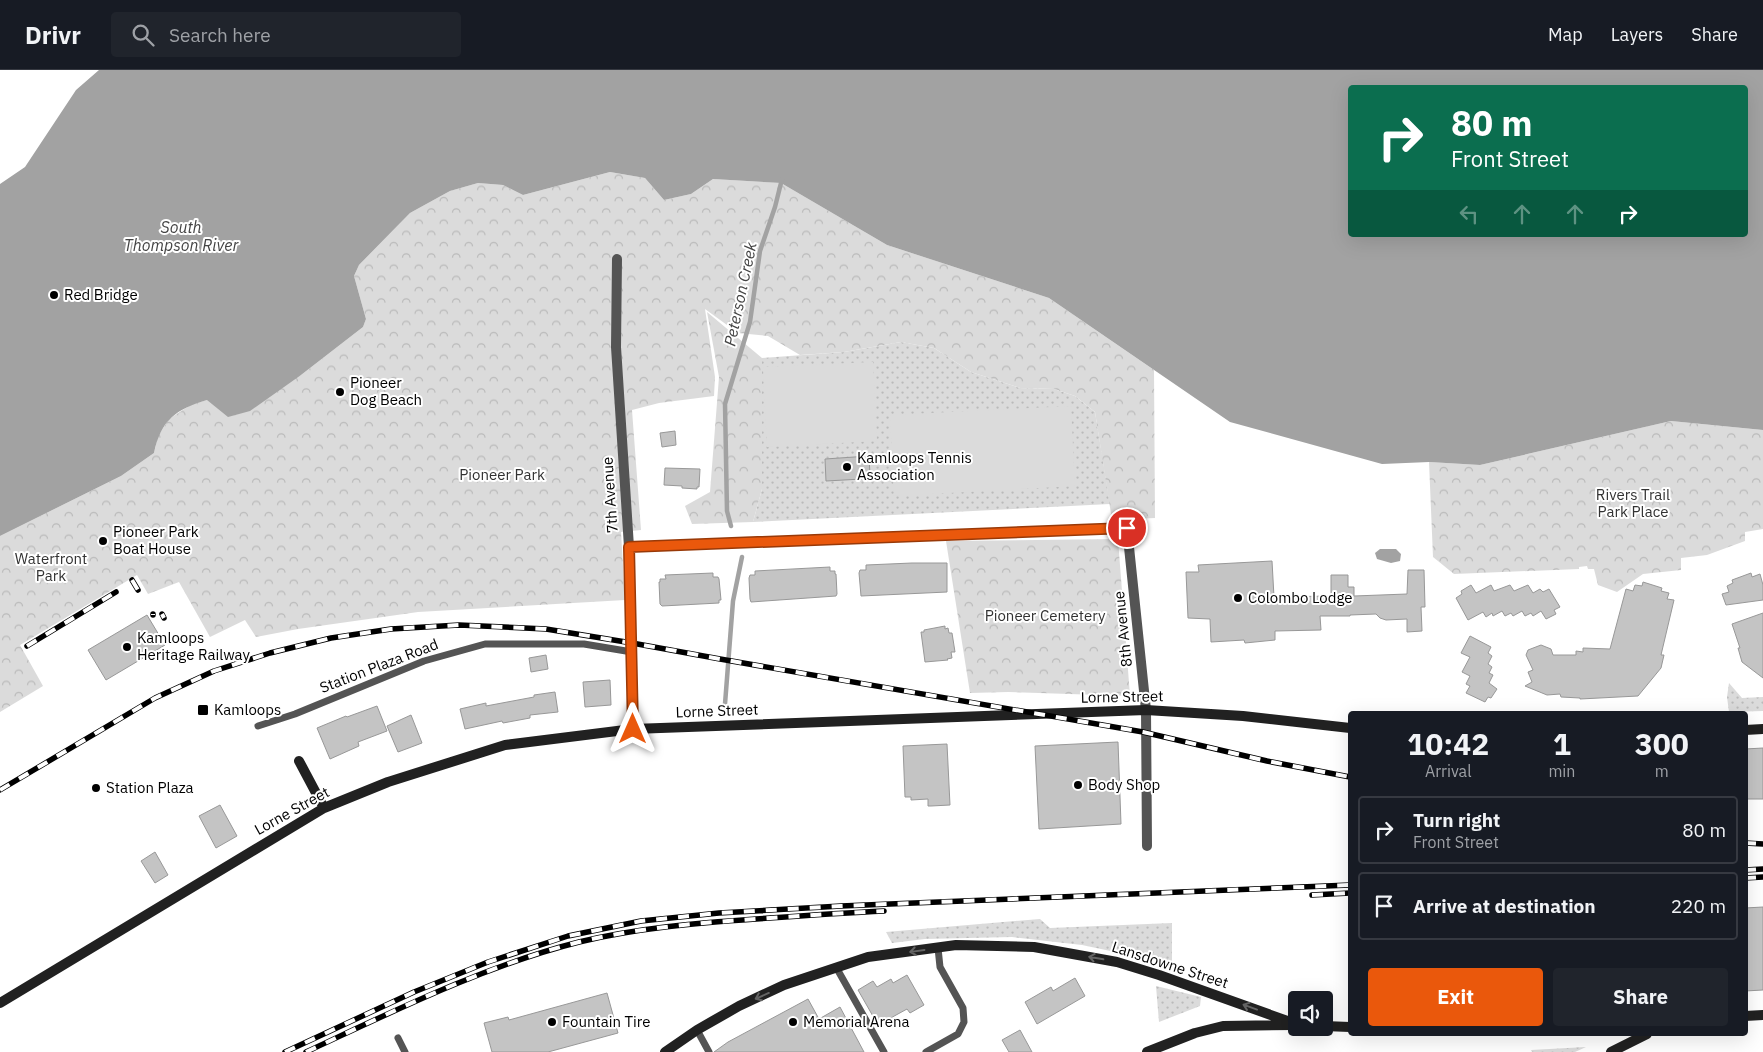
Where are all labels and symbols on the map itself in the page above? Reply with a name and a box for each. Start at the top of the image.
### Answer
water label: South Thompson River [124,217,239,255]
water label: Peterson Creek [719,240,761,348]
place label: Red Bridge [64,285,138,304]
marker: Red Bridge [48,289,60,301]
place label: Pioneer Dog Beach [350,373,422,409]
marker: Pioneer Dog Beach [334,386,346,398]
place label: Kamloops Tennis Association [857,448,972,484]
street label: 7th Avenue [597,456,622,534]
marker: Kamloops Tennis Association [841,461,853,473]
park label: Pioneer Park [459,465,545,484]
park label: Rivers Trail Park Place [1596,485,1670,521]
pin [1106,507,1148,549]
place label: Pioneer Park Boat House [113,522,199,558]
marker: Pioneer Park Boat House [97,535,109,547]
park label: Waterfront Park [15,549,87,585]
place label: Colombo Lodge [1248,588,1352,607]
street label: 8th Avenue [1109,590,1136,668]
marker: Colombo Lodge [1232,592,1244,604]
park label: Pioneer Cemetery [985,606,1106,625]
place label: Kamloops Heritage Railway [137,628,251,664]
street label: Station Plaza Road [317,634,441,697]
marker: Kamloops Heritage Railway [121,641,133,653]
street label: Lorne Street [1080,686,1164,707]
place label: Kamloops [214,700,281,719]
street label: Lorne Street [675,700,759,721]
position arrow [606,702,658,754]
marker: Kamloops [196,703,210,717]
place label: Body Shop [1088,775,1160,794]
place label: Station Plaza [106,778,194,797]
marker: Body Shop [1072,779,1084,791]
marker: Station Plaza [90,782,102,794]
street label: Lorne Street [251,782,333,839]
street label: Lansdowne Street [1110,937,1231,992]
one-way arrow [909,946,925,956]
one-way arrow [1088,953,1104,963]
one-way arrow [755,991,770,1001]
one-way arrow [1243,1002,1259,1011]
place label: Fountain Tire [562,1012,651,1031]
place label: Memorial Arena [803,1012,910,1031]
marker: Fountain Tire [546,1016,558,1028]
marker: Memorial Arena [787,1016,799,1028]

